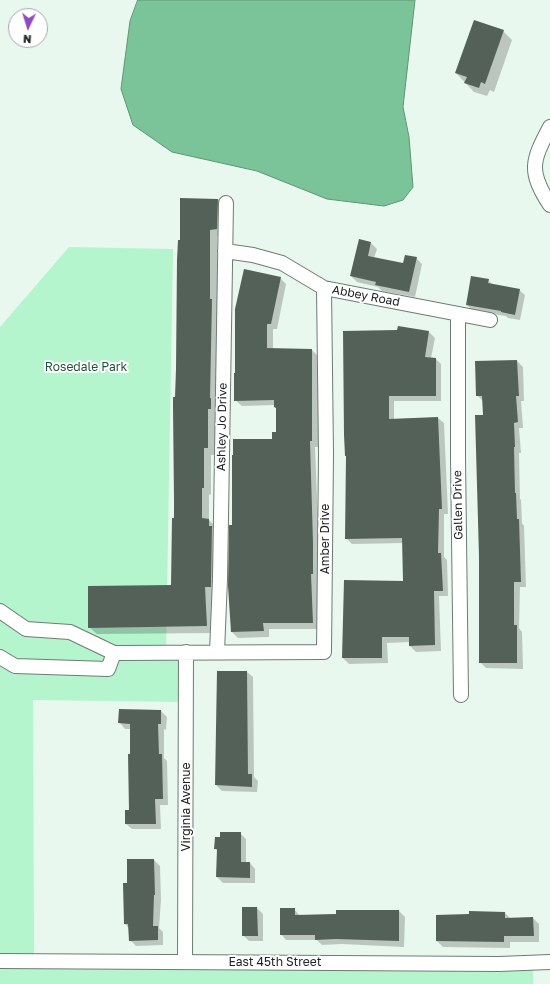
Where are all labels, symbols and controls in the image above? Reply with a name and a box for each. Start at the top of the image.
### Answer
north arrow [8,8,48,48]
text: N [23,33,32,46]
street label: Abbey Road [331,282,401,310]
park label: Rosedale Park [45,360,127,374]
street label: Ashley Jo Drive [214,383,230,471]
street label: Gallen Drive [450,470,466,540]
street label: Amber Drive [318,504,332,574]
street label: Virginia Avenue [179,762,193,852]
street label: East 45th Street [228,955,322,969]

